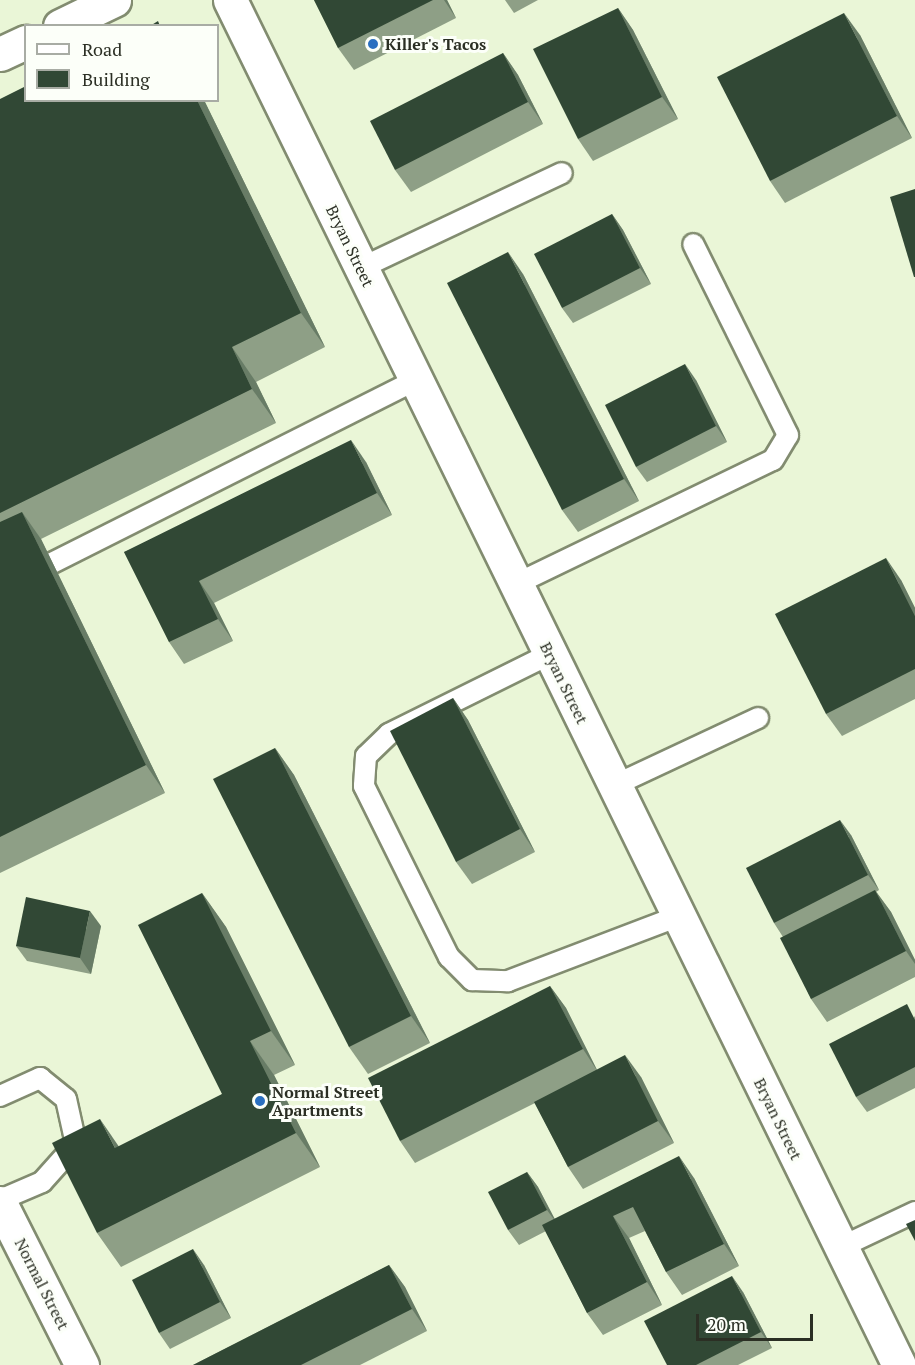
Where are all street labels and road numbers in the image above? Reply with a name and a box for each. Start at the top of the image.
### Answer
street label: Bryan Street [322,202,378,290]
street label: Bryan Street [536,639,592,727]
street label: Bryan Street [750,1075,806,1163]
street label: Normal Street [11,1235,73,1333]

